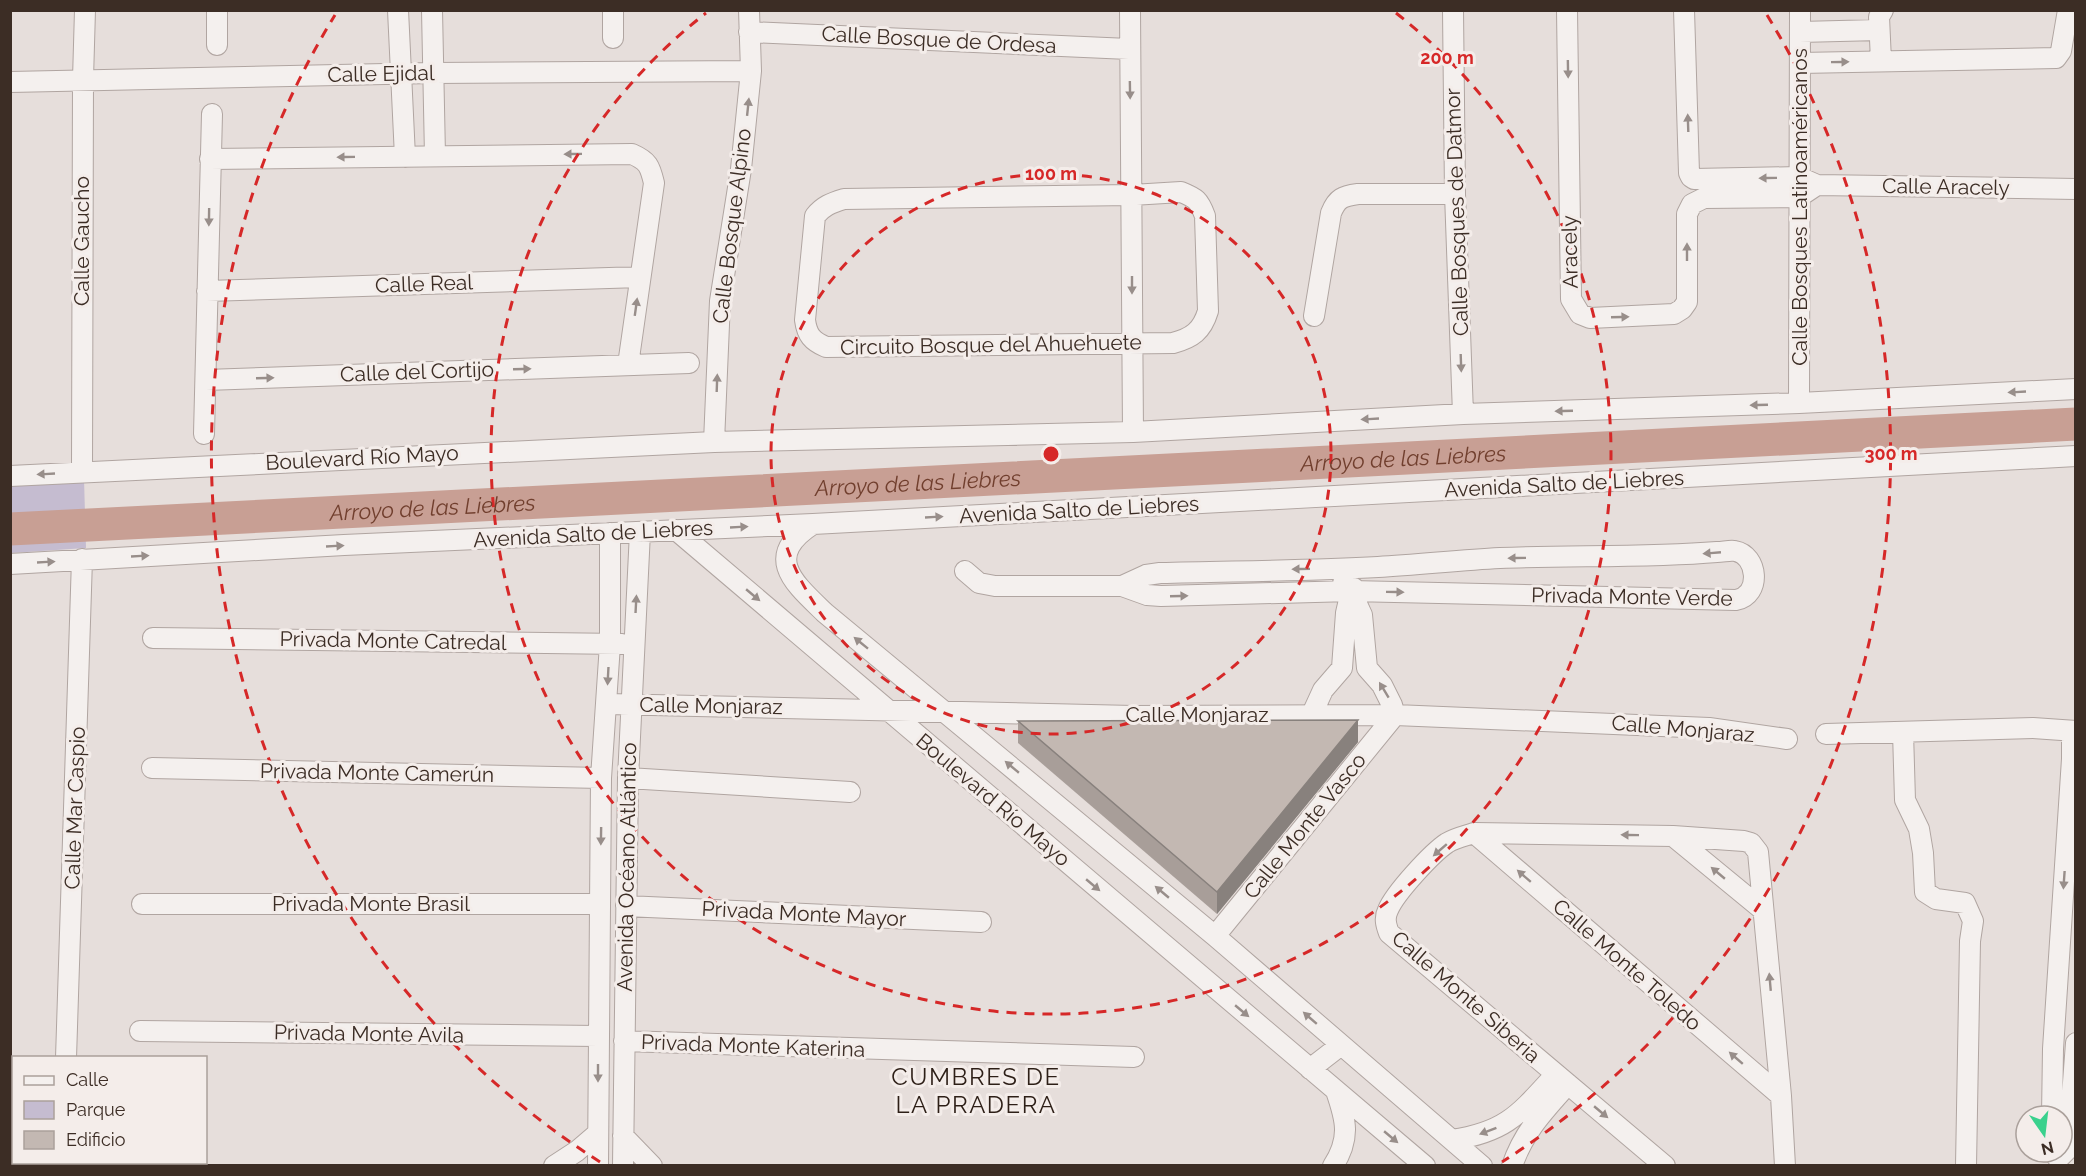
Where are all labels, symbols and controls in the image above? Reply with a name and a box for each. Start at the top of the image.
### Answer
street label: Calle Bosque de Ordesa [821,21,1057,58]
text: 200 m [1420,47,1474,68]
street label: Calle Bosques Latinoaméricanos [1787,48,1812,366]
one-way arrow [1831,57,1850,67]
one-way arrow [1563,59,1573,78]
street label: Calle Ejidal [327,60,435,87]
one-way arrow [1125,80,1134,99]
street label: Calle Bosques de Datmor [1440,87,1473,336]
one-way arrow [743,97,753,116]
one-way arrow [1683,114,1692,133]
street label: Calle Bosque Alpino [707,127,756,325]
one-way arrow [564,150,583,159]
one-way arrow [337,152,356,162]
text: 100 m [1025,163,1077,184]
one-way arrow [1759,173,1778,182]
street label: Calle Aracely [1882,173,2010,200]
street label: Calle Gaucho [69,176,94,306]
one-way arrow [204,208,214,227]
street label: Aracely [1556,215,1583,289]
one-way arrow [1682,243,1692,262]
street label: Calle Real [375,269,474,298]
one-way arrow [1127,275,1137,294]
one-way arrow [632,297,641,316]
one-way arrow [1611,312,1630,321]
street label: Circuito Bosque del Ahuehuete [840,329,1142,360]
one-way arrow [1457,353,1466,372]
street label: Calle del Cortijo [340,356,494,387]
one-way arrow [513,364,532,373]
one-way arrow [255,373,274,383]
one-way arrow [712,374,721,393]
one-way arrow [2008,388,2027,397]
one-way arrow [1750,400,1769,409]
one-way arrow [1555,406,1574,416]
one-way arrow [1360,415,1379,424]
street label: Boulevard Río Mayo [265,440,459,475]
water label: Arroyo de las Liebres [1299,440,1507,476]
text: 300 m [1864,443,1918,464]
centre of rings [1041,444,1061,464]
water label: Arroyo de las Liebres [813,465,1021,501]
street label: Avenida Salto de Liebres [1443,465,1685,502]
one-way arrow [37,469,56,478]
water label: Arroyo de las Liebres [328,489,536,526]
street label: Avenida Salto de Liebres [958,491,1200,528]
one-way arrow [925,513,944,522]
street label: Avenida Salto de Liebres [472,515,714,552]
one-way arrow [730,523,749,532]
one-way arrow [325,541,344,550]
one-way arrow [1702,548,1721,557]
one-way arrow [131,552,150,561]
one-way arrow [1507,553,1526,563]
one-way arrow [37,557,56,566]
one-way arrow [1292,565,1311,574]
street label: Privada Monte Verde [1531,582,1733,611]
one-way arrow [1386,587,1405,596]
one-way arrow [745,589,761,602]
one-way arrow [1170,591,1189,600]
one-way arrow [631,595,640,614]
street label: Privada Monte Catredal [279,626,507,655]
one-way arrow [853,637,869,650]
one-way arrow [603,666,612,685]
one-way arrow [1379,681,1389,698]
street label: Calle Monjaraz [639,692,783,719]
street label: Calle Monjaraz [1125,702,1269,727]
street label: Calle Monjaraz [1611,710,1755,747]
street label: Calle Mar Caspio [59,726,90,890]
street label: Boulevard Río Mayo [911,728,1075,871]
street label: Avenida Océano Atlántico [612,742,641,992]
street label: Calle Monte Vasco [1238,748,1371,904]
street label: Privada Monte Camerún [260,758,494,787]
one-way arrow [1004,761,1020,774]
one-way arrow [596,827,605,846]
one-way arrow [1621,830,1640,840]
one-way arrow [1433,843,1448,856]
one-way arrow [1711,867,1726,880]
one-way arrow [1517,870,1532,883]
one-way arrow [2060,871,2069,890]
one-way arrow [1085,878,1100,891]
one-way arrow [1155,886,1170,899]
street label: Privada Monte Brasil [272,891,470,916]
street label: Calle Monte Toledo [1548,893,1707,1036]
street label: Privada Monte Mayor [701,896,908,931]
street label: Calle Monte Siberia [1387,925,1546,1068]
one-way arrow [1765,972,1775,991]
one-way arrow [1234,1004,1249,1017]
one-way arrow [1302,1012,1318,1025]
street label: Privada Monte Avila [274,1019,464,1048]
street label: Privada Monte Katerina [640,1029,866,1062]
one-way arrow [1728,1051,1744,1064]
legend [12,1056,207,1164]
district label: CUMBRES DE LA PRADERA [891,1062,1061,1119]
one-way arrow [593,1064,603,1083]
text: Calle [66,1069,109,1090]
text: Parque [66,1099,126,1120]
north arrow [2014,1104,2074,1164]
one-way arrow [1593,1105,1608,1118]
one-way arrow [1478,1126,1496,1136]
text: Edificio [66,1129,126,1150]
one-way arrow [1383,1130,1398,1143]
text: N [2039,1137,2056,1159]

